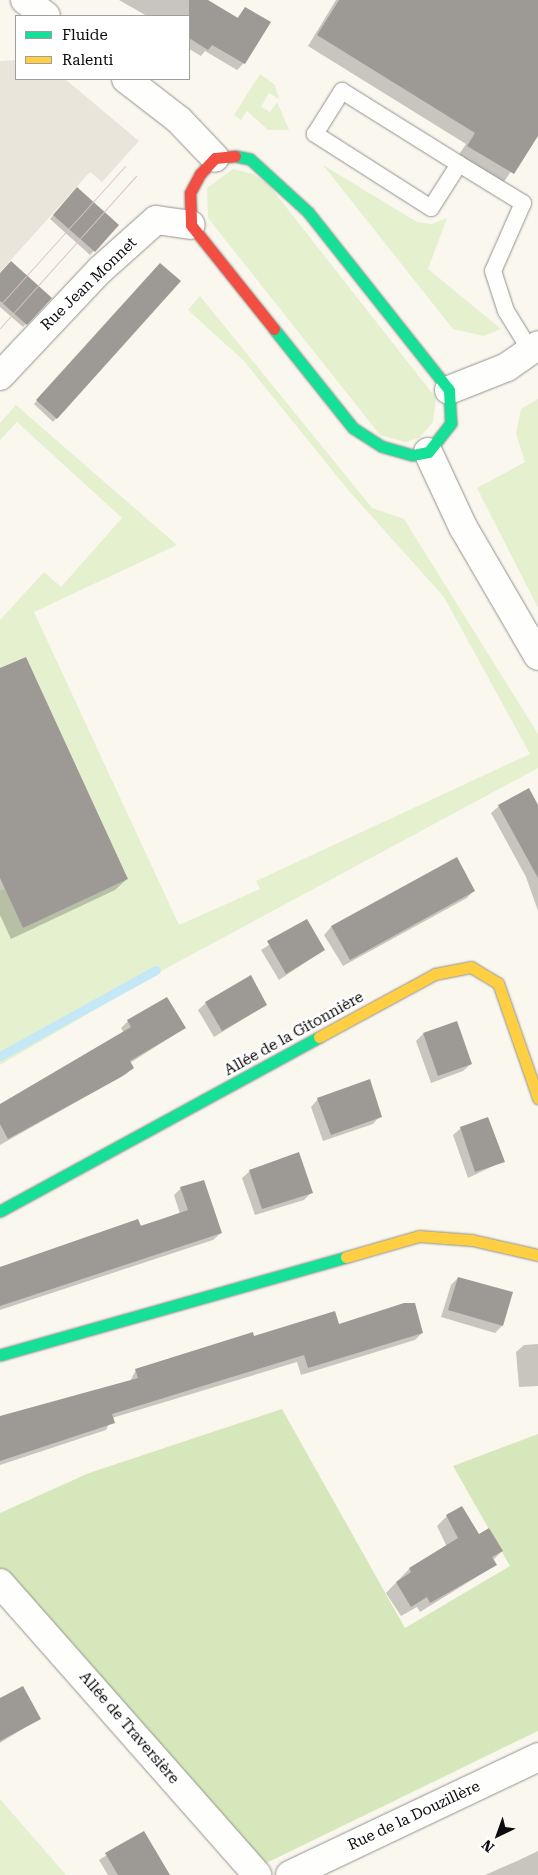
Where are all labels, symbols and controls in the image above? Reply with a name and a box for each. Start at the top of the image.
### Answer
legend [15,15,190,80]
text: Fluide [62,26,108,44]
text: Ralenti [62,51,113,69]
street label: Rue Jean Monnet [37,234,141,334]
street label: Allée de la Gitonnière [221,988,367,1080]
street label: Allée de Traversière [75,1668,183,1788]
street label: Rue de la Douzillère [345,1778,483,1854]
north arrow [473,1810,523,1860]
text: N [479,1837,497,1856]

